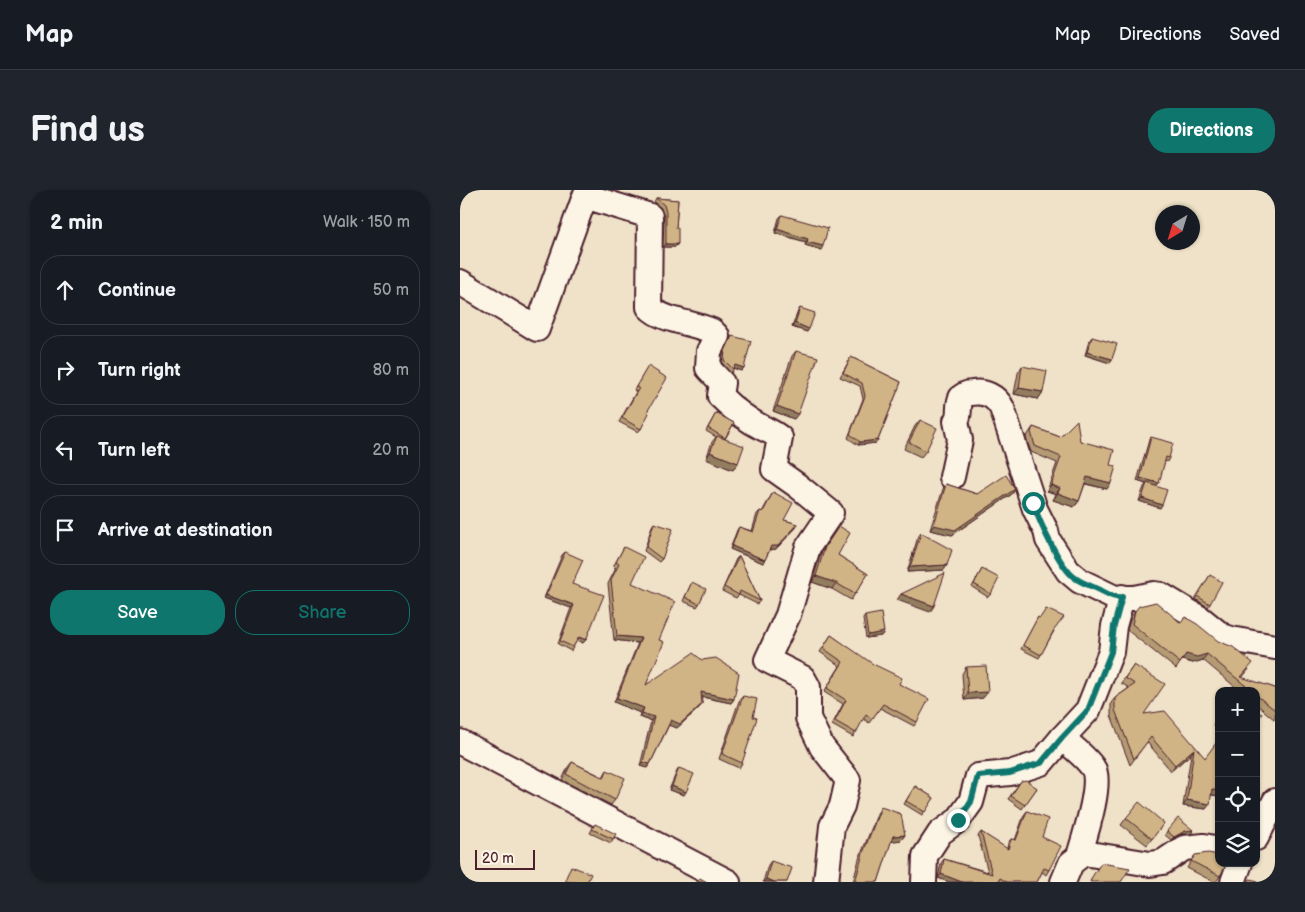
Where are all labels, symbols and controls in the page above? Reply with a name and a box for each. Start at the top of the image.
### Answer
text: Map [25,20,73,49]
text: Map [1055,24,1091,45]
text: Directions [1119,24,1201,45]
text: Saved [1229,24,1280,45]
button: Directions [1148,108,1275,153]
text: Find us [30,109,145,152]
north arrow [1155,205,1200,250]
text: 2 min [50,210,103,235]
text: Walk · 150 m [323,213,410,232]
icon: ahead [51,276,79,304]
text: Continue [98,279,176,302]
text: 50 m [373,281,409,300]
icon: right [51,356,79,384]
text: Turn right [98,359,181,382]
text: 80 m [373,361,409,380]
icon: left [51,436,79,464]
text: Turn left [98,439,170,462]
text: 20 m [373,441,409,460]
route start [1022,492,1045,515]
icon: arrive [51,516,79,544]
text: Arrive at destination [98,519,273,542]
button: Save [50,590,225,635]
button: Share [235,590,410,635]
map controls [1215,687,1260,867]
button: + [1215,687,1260,732]
button: − [1215,732,1260,777]
button: locate [1215,777,1260,822]
route end [947,809,970,832]
button: layers [1215,822,1260,867]
scale bar [475,847,535,870]
text: 20 m [482,850,514,867]

